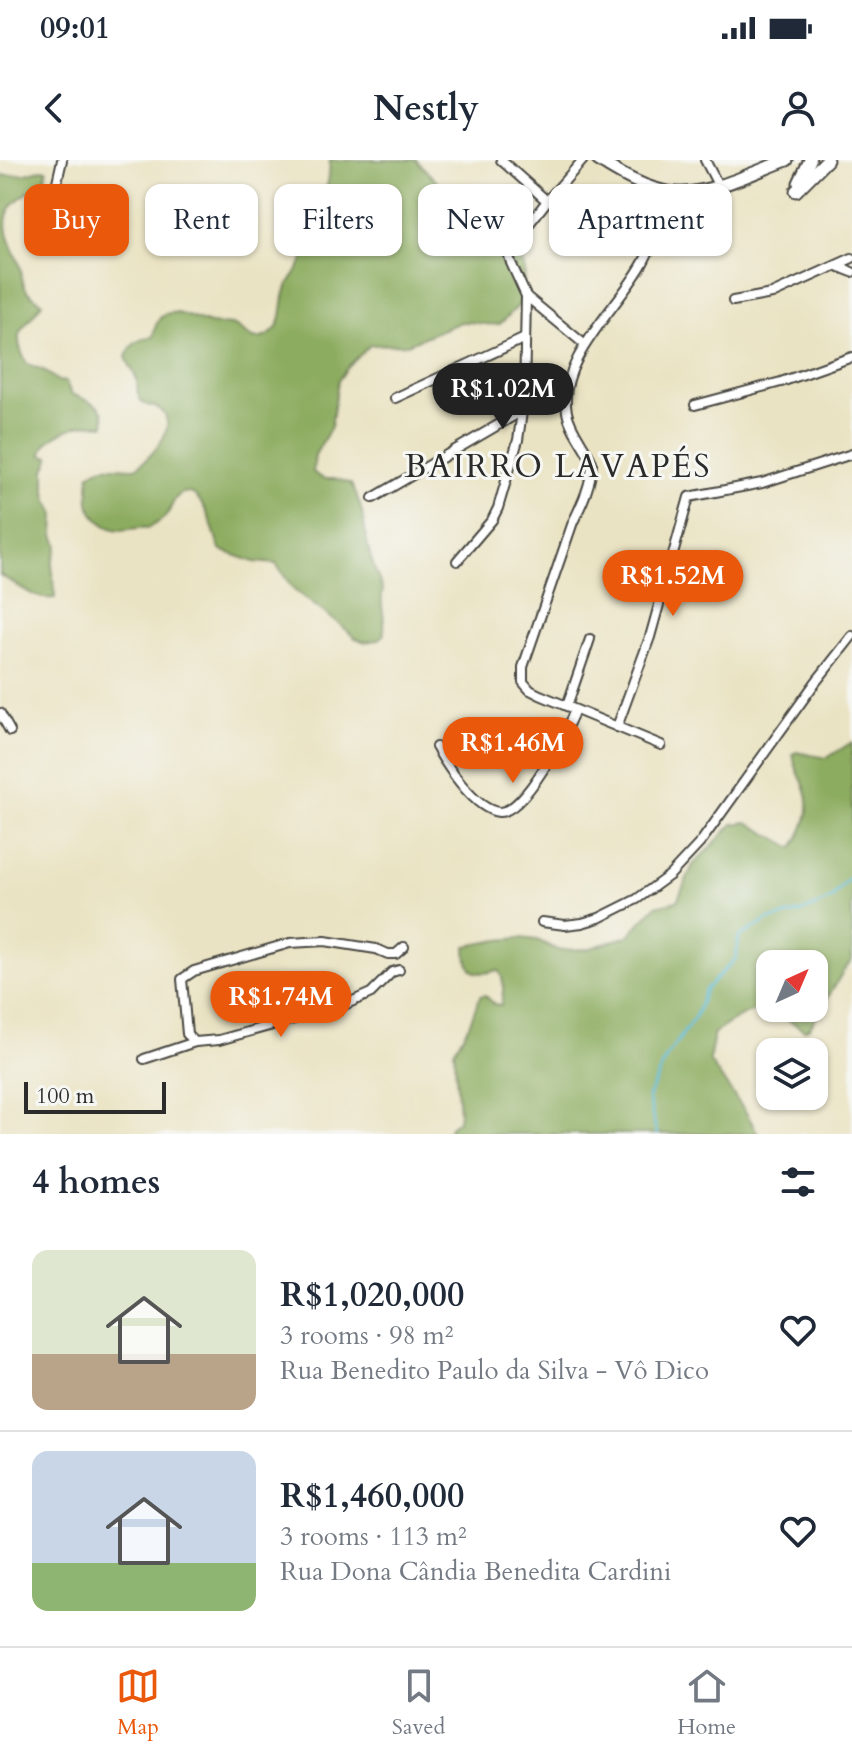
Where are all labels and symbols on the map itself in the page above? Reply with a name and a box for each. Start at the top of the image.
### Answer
pin: R$1.02M [429,363,577,431]
district label: BAIRRO LAVAPÉS [404,445,712,489]
pin: R$1.52M [599,550,747,618]
pin: R$1.46M [439,717,587,785]
north arrow [756,950,828,1022]
pin: R$1.74M [207,971,355,1039]
scale bar [24,1078,166,1114]

